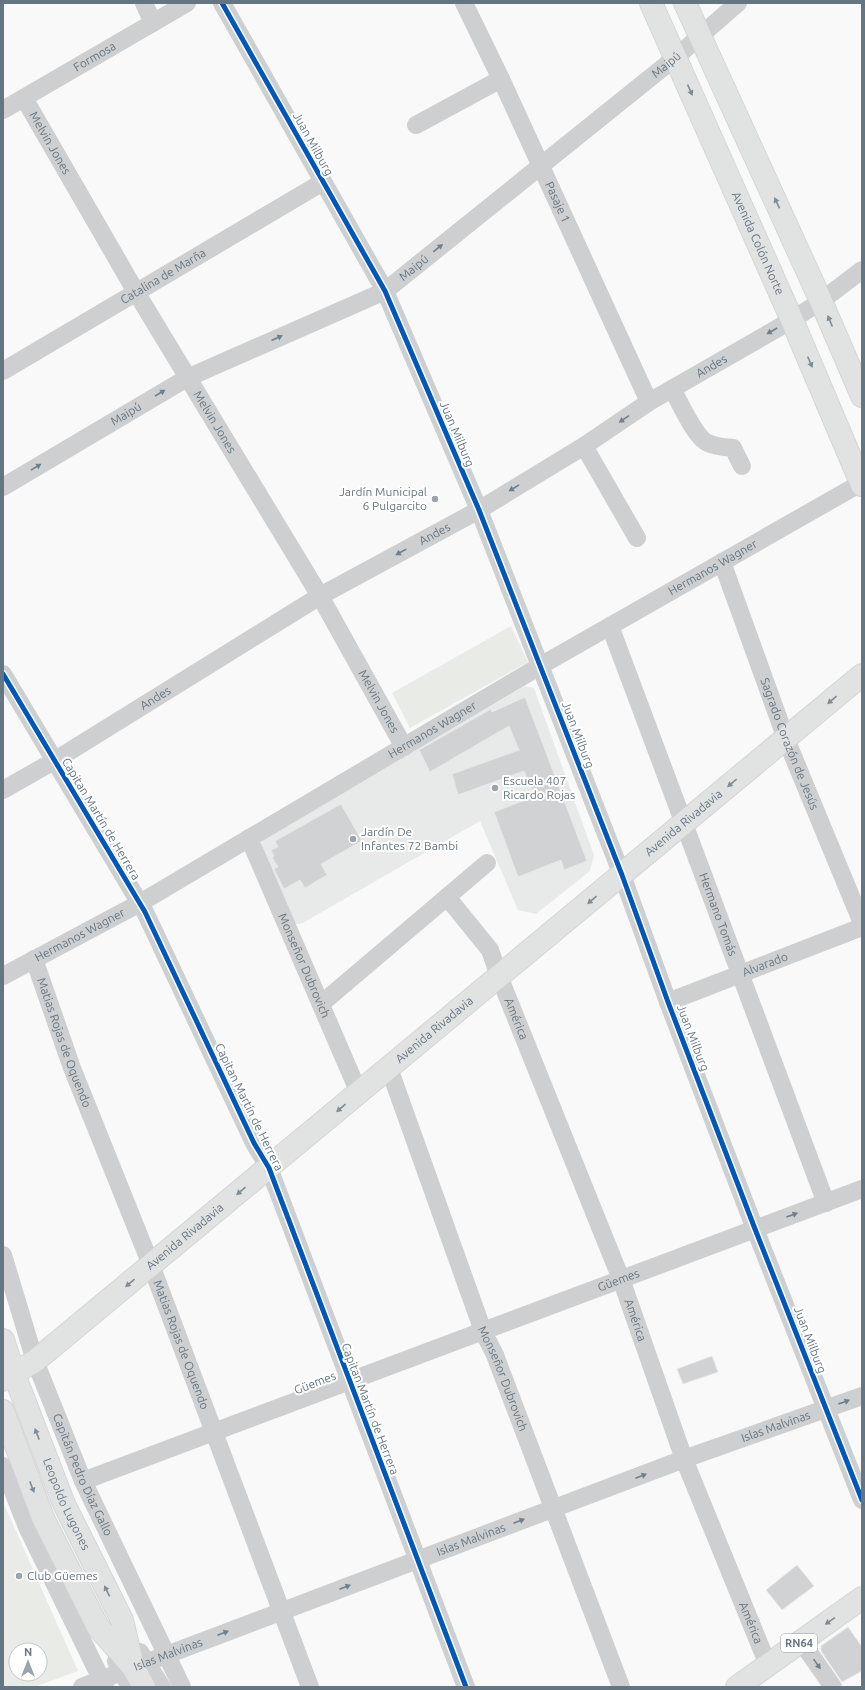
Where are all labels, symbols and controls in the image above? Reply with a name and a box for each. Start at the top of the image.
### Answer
street label: Formosa [71,39,118,74]
street label: Maipú [649,49,683,80]
one-way arrow [687,84,693,95]
street label: Melvin Jones [27,109,74,176]
street label: Juan Milburg [291,110,336,178]
street label: Pasaje 1 [543,179,573,225]
street label: Avenida Colón Norte [730,189,787,297]
one-way arrow [774,197,780,208]
one-way arrow [433,244,444,253]
street label: Catalina de Marña [118,246,208,306]
street label: Maipú [396,252,431,283]
one-way arrow [827,315,833,327]
one-way arrow [766,328,778,335]
one-way arrow [272,335,283,341]
street label: Andes [694,352,729,380]
one-way arrow [807,357,813,368]
street label: Melvin Jones [191,388,239,455]
one-way arrow [154,390,166,397]
street label: Juan Milburg [438,399,477,469]
street label: Maipú [108,400,143,428]
one-way arrow [619,415,629,423]
one-way arrow [30,464,42,471]
place label: Jardín Municipal 6 Pulgarcito [339,485,427,512]
one-way arrow [508,485,520,492]
marker: Jardín Municipal 6 Pulgarcito [430,494,440,504]
street label: Andes [417,520,452,547]
street label: Hermanos Wagner [666,536,759,597]
one-way arrow [395,549,407,556]
street label: Melvin Jones [356,667,402,735]
street label: Sagrado Corazón de Jesús [758,676,821,811]
street label: Andes [137,683,173,712]
one-way arrow [827,695,838,704]
street label: Hermanos Wagner [386,698,479,760]
street label: Juan Milburg [560,700,597,770]
street label: Capitan Martín de Herrera [60,755,143,882]
place label: Escuela 407 Ricardo Rojas [503,774,575,801]
one-way arrow [727,779,738,787]
marker: Escuela 407 Ricardo Rojas [490,783,500,793]
street label: Avenida Rivadavia [642,787,725,858]
place label: Jardín De Infantes 72 Bambi [361,825,458,852]
marker: Jardín De Infantes 72 Bambi [348,834,358,844]
street label: Hermano Tomás [697,871,740,958]
one-way arrow [586,895,597,904]
street label: Hermanos Wagner [32,905,127,964]
street label: Monseñor Dubrovich [276,911,333,1020]
street label: Alvarado [740,949,789,979]
street label: Matias Rojas de Oquendo [35,976,94,1109]
street label: Avenida Rivadavia [393,994,475,1065]
street label: América [502,996,531,1042]
street label: Juan Milburg [675,1003,712,1073]
street label: Capitan Martín de Herrera [213,1041,286,1173]
one-way arrow [335,1103,346,1112]
one-way arrow [235,1186,246,1195]
street label: Avenida Rivadavia [143,1200,226,1272]
one-way arrow [786,1212,798,1218]
street label: Güemes [596,1266,641,1294]
one-way arrow [125,1278,135,1287]
street label: Matias Rojas de Oquendo [151,1278,212,1411]
street label: América [622,1297,649,1343]
street label: Juan Milburg [792,1305,829,1375]
street label: Monseñor Dubrovich [476,1324,530,1433]
street label: Capitan Martín de Herrera [339,1341,402,1477]
street label: Güemes [292,1369,338,1396]
one-way arrow [838,1399,850,1405]
street label: Islas Malvinas [739,1408,812,1444]
street label: Capitán Pedro Díaz Gallo [51,1411,115,1538]
one-way arrow [33,1427,39,1439]
street label: Leopoldo Lugones [41,1456,93,1552]
one-way arrow [635,1472,647,1478]
one-way arrow [29,1481,35,1493]
one-way arrow [513,1518,525,1524]
street label: Islas Malvinas [435,1520,507,1558]
place label: Club Güemes [27,1569,98,1582]
marker: Club Güemes [14,1571,24,1581]
one-way arrow [339,1583,351,1589]
one-way arrow [104,1585,110,1596]
street label: América [737,1600,766,1645]
one-way arrow [825,1617,835,1625]
one-way arrow [218,1629,230,1635]
road number: RN64 [781,1634,817,1652]
street label: Islas Malvinas [132,1635,204,1673]
north arrow [8,1642,48,1682]
text: N [24,1646,32,1658]
one-way arrow [813,1659,821,1669]

